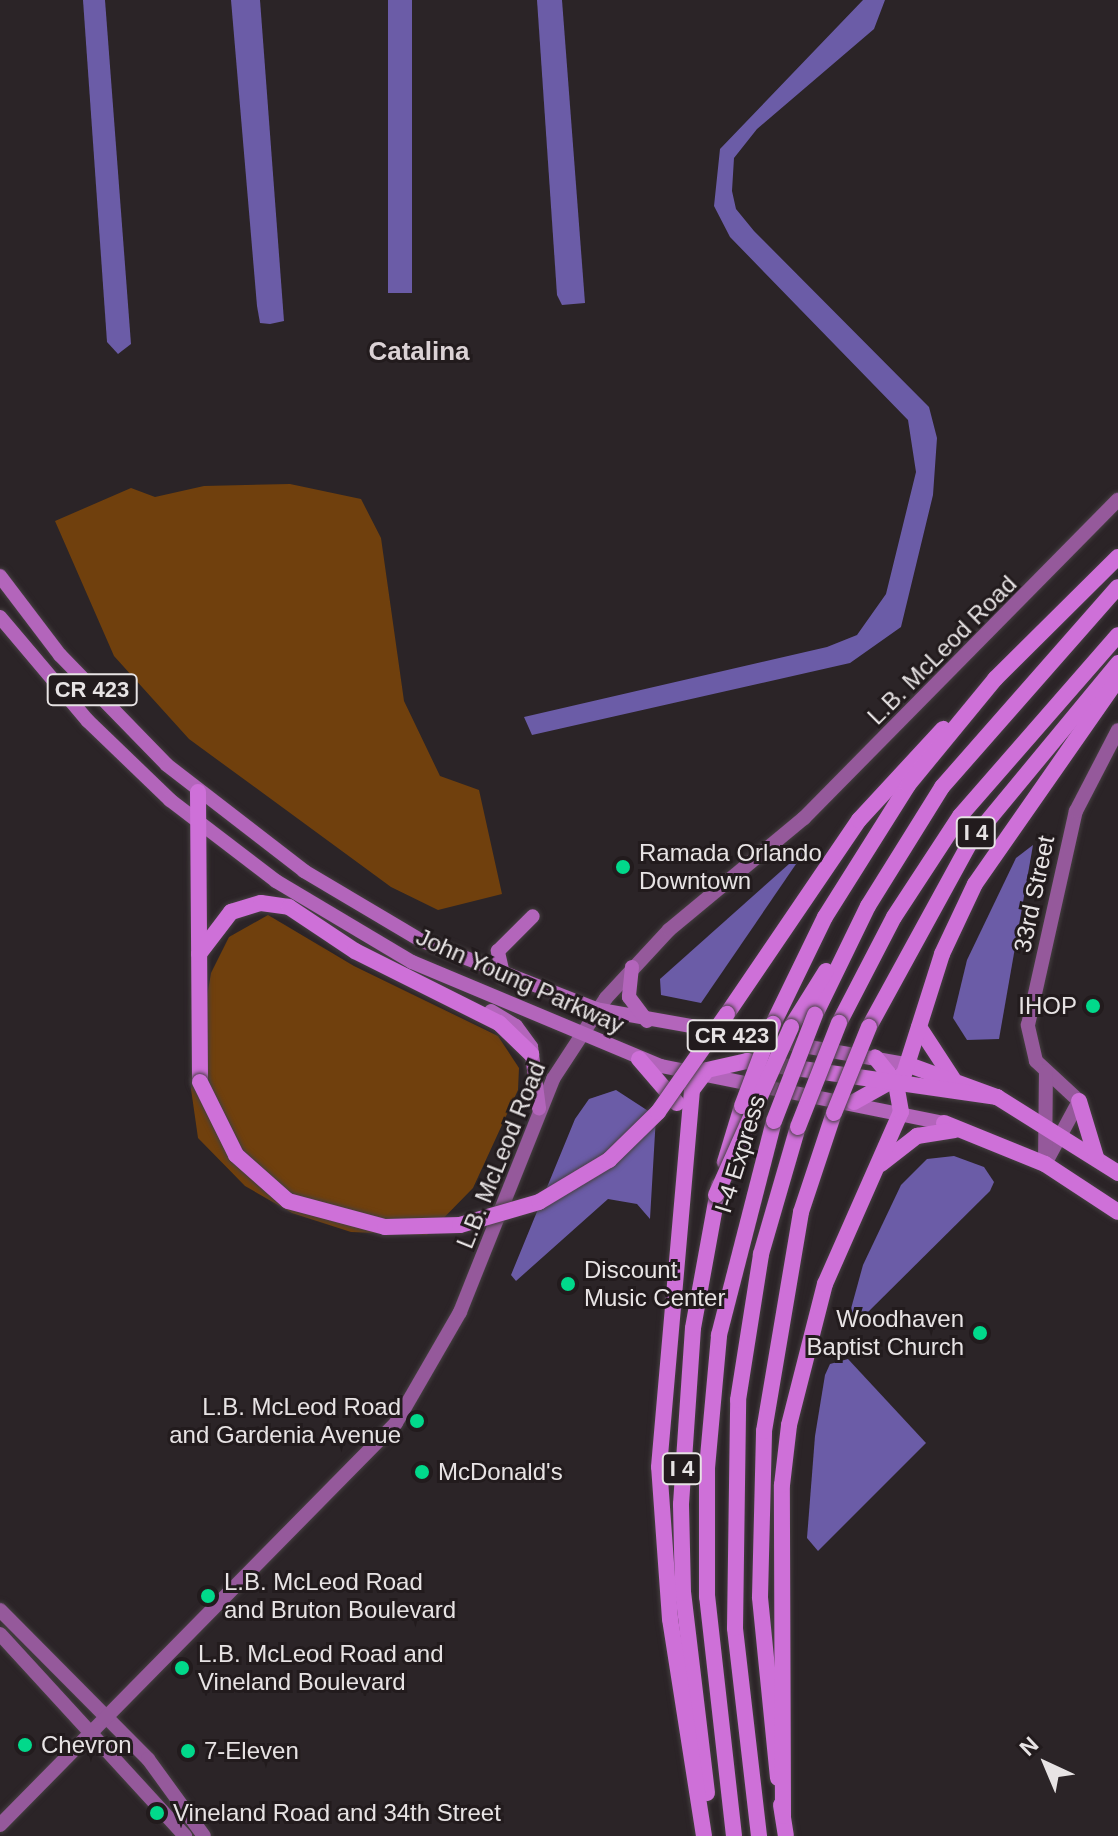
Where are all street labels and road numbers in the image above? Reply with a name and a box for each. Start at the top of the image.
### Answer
street label: L.B. McLeod Road [862,570,1022,730]
road number: CR 423 [46,672,138,708]
road number: I 4 [954,815,998,851]
street label: 33rd Street [1008,833,1060,955]
street label: John Young Parkway [412,922,628,1040]
road number: CR 423 [686,1018,778,1054]
street label: L.B. McLeod Road [450,1057,552,1253]
street label: I-4 Express [708,1092,772,1216]
road number: I 4 [660,1451,704,1487]

